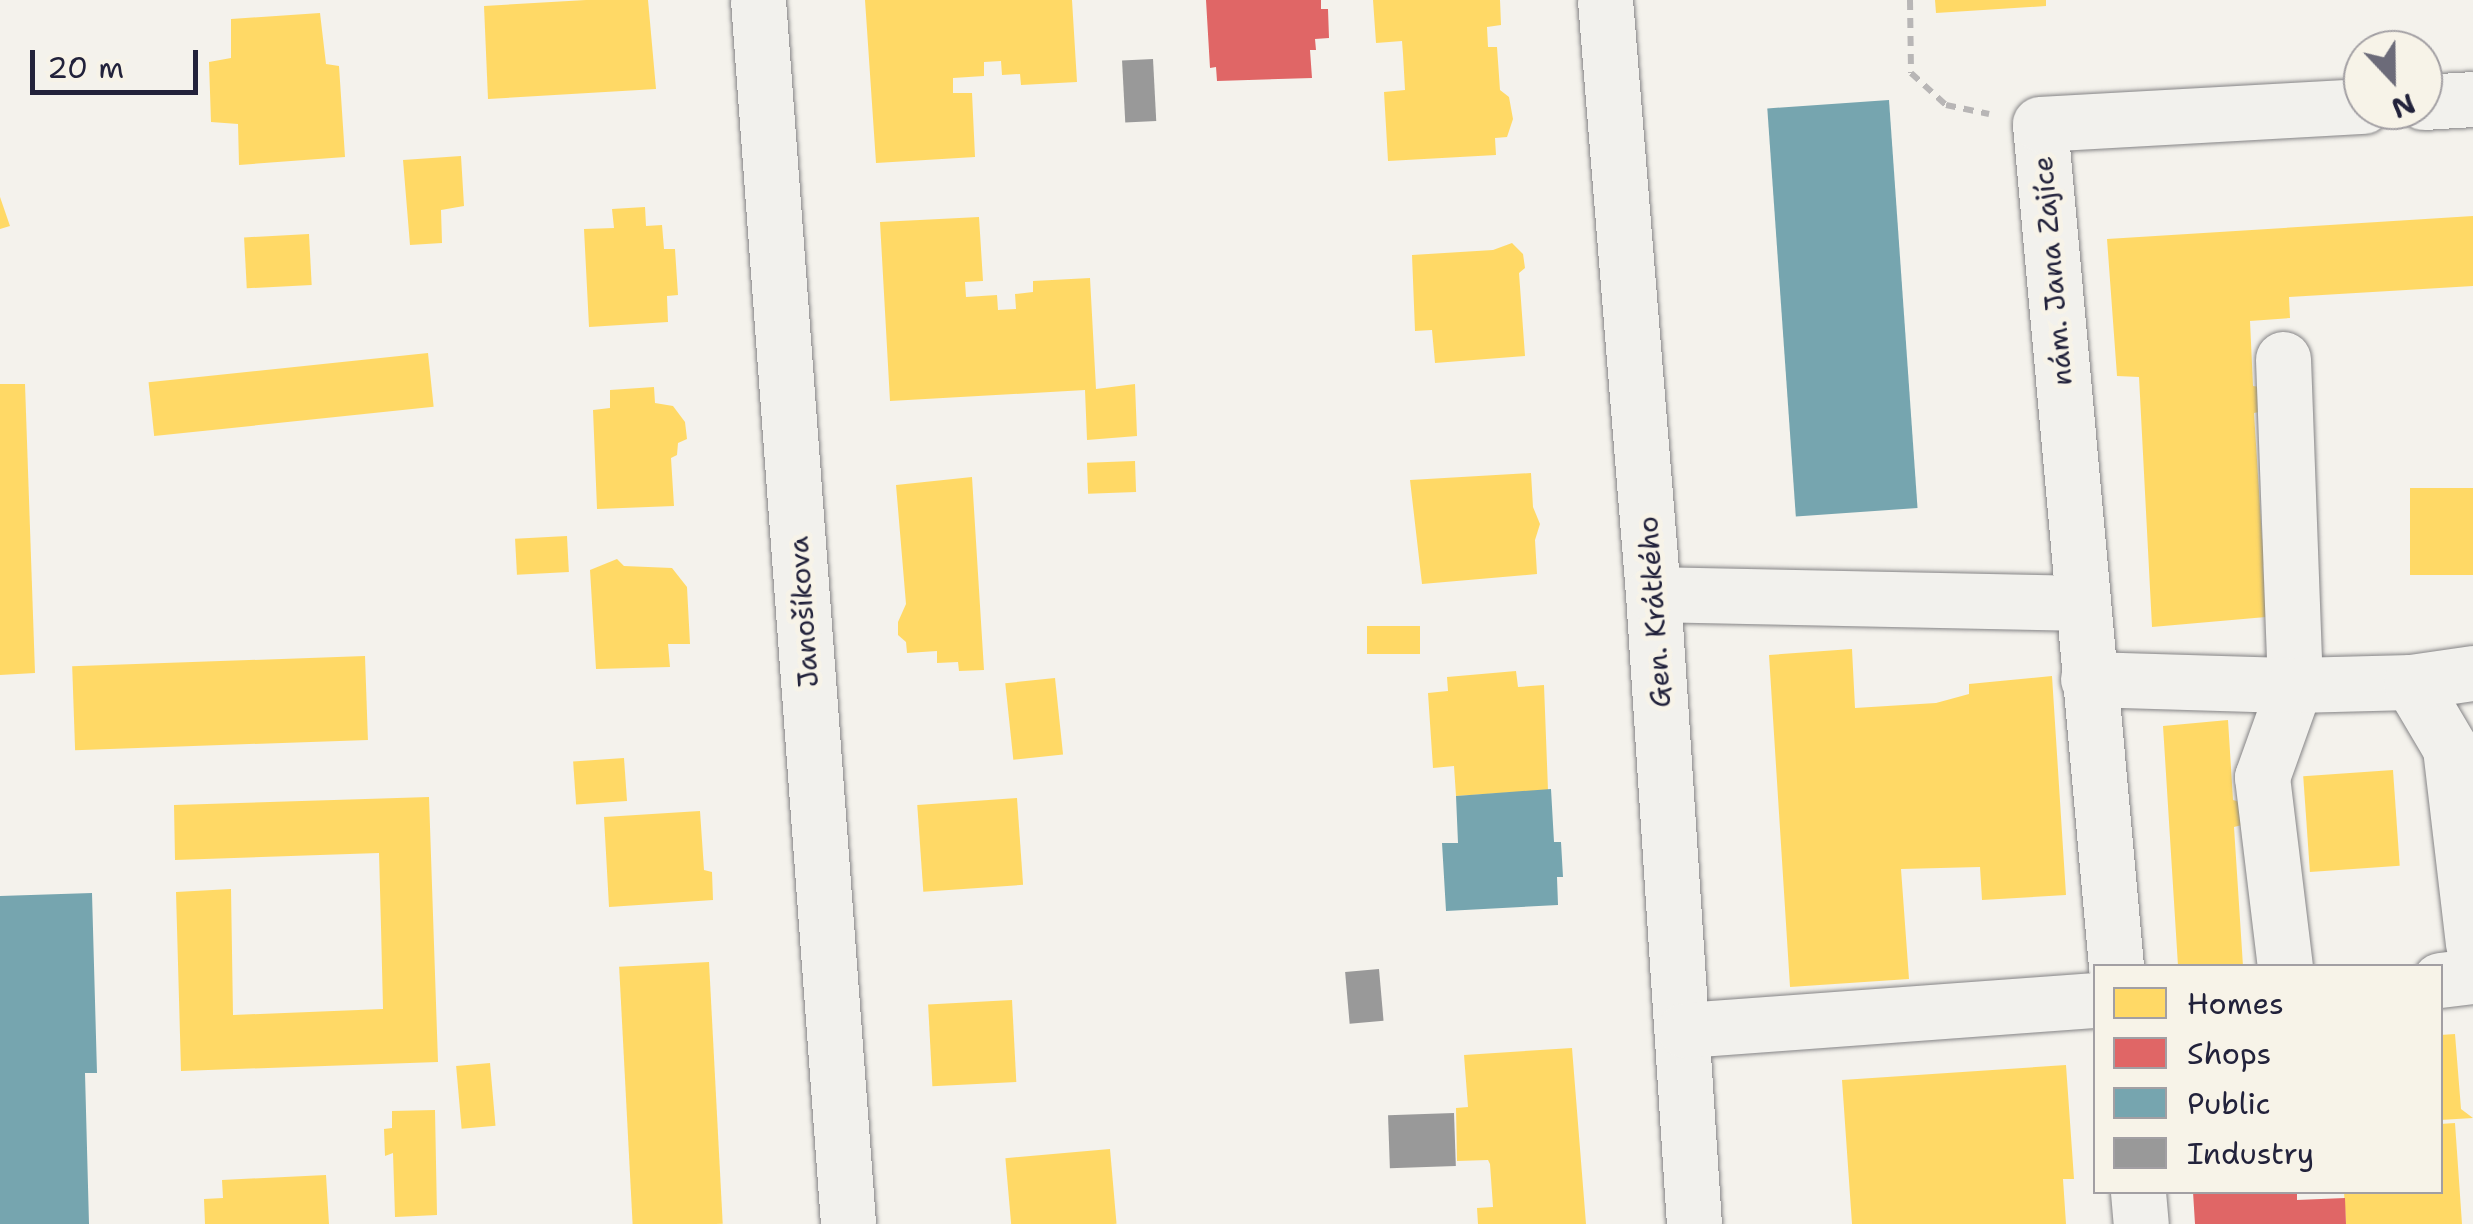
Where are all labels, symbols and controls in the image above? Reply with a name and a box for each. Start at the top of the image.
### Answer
scale bar [35,30,202,92]
north arrow [2343,30,2443,130]
text: 20 m [47,47,124,88]
text: N [2386,84,2421,128]
street label: nám. Jana Zajíce [2025,155,2079,387]
street label: Gen. Krátkého [1631,515,1677,709]
street label: Janošíkova [781,535,825,689]
legend [2093,964,2443,1194]
text: Homes [2187,983,2284,1024]
text: Shops [2187,1033,2271,1074]
text: Public [2187,1083,2271,1124]
text: Industry [2187,1133,2314,1174]

